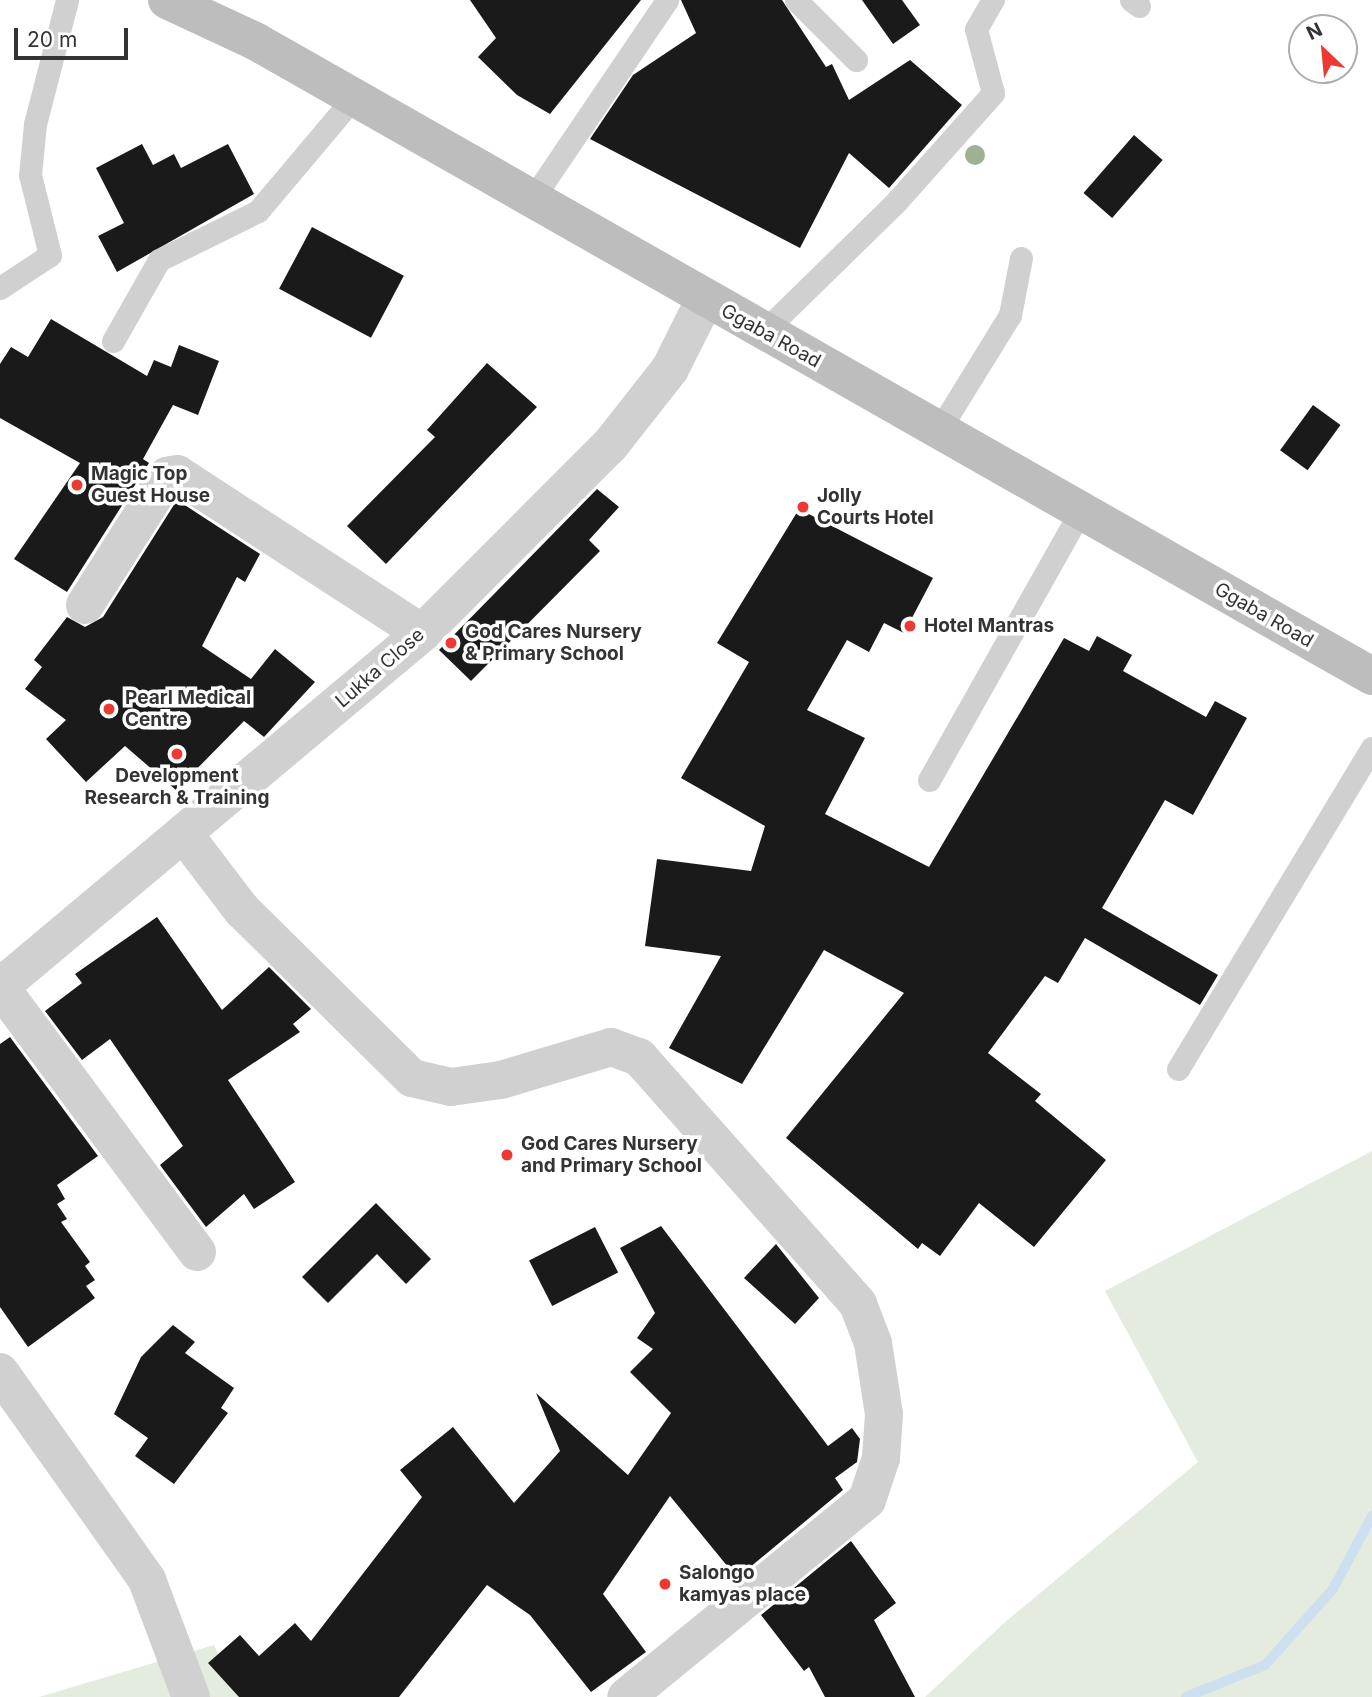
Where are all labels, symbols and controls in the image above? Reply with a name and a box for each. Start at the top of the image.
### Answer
scale bar [18,14,131,58]
north arrow [1288,14,1358,84]
text: N [1303,18,1326,45]
text: 20 m [27,27,77,52]
street label: Ggaba Road [717,299,825,373]
place label: Magic Top Guest House [91,463,210,507]
marker: Magic Top Guest House [69,477,85,493]
place label: Jolly Courts Hotel [817,485,934,529]
marker: Jolly Courts Hotel [795,499,811,515]
street label: Ggaba Road [1211,578,1317,652]
place label: Hotel Mantras [924,615,1054,637]
marker: Hotel Mantras [902,618,918,634]
place label: God Cares Nursery & Primary School [465,621,642,665]
street label: Lukka Close [331,623,429,713]
marker: God Cares Nursery & Primary School [443,635,459,651]
place label: Pearl Medical Centre [125,687,251,731]
marker: Pearl Medical Centre [99,699,119,719]
marker: Development Research & Training [169,746,185,762]
place label: Development Research & Training [85,765,269,809]
place label: God Cares Nursery and Primary School [521,1133,702,1177]
marker: God Cares Nursery and Primary School [499,1147,515,1163]
place label: Salongo kamyas place [679,1562,806,1606]
marker: Salongo kamyas place [657,1576,673,1592]

